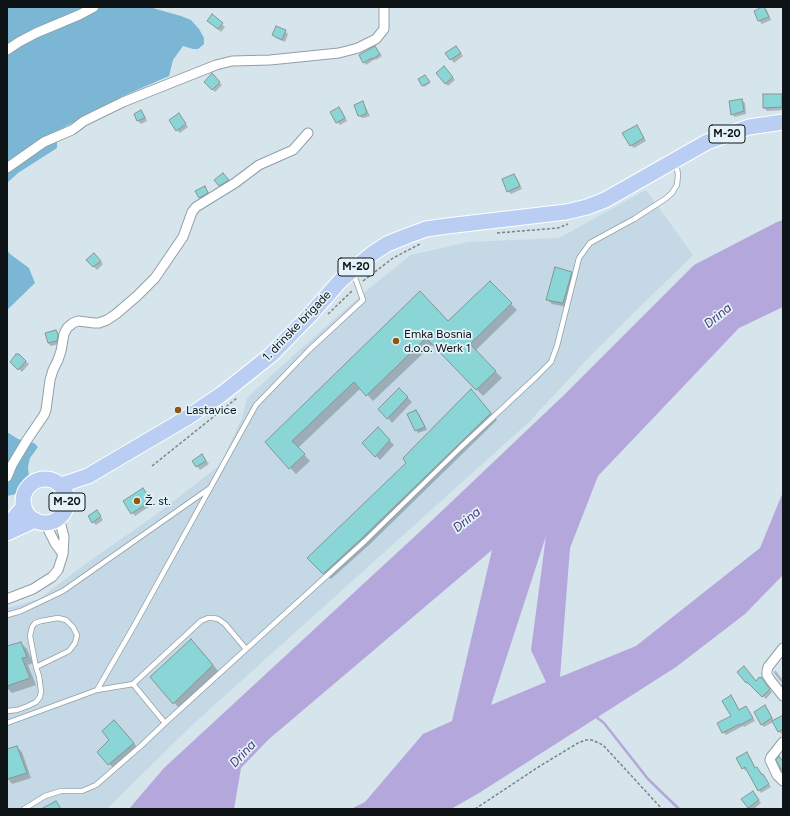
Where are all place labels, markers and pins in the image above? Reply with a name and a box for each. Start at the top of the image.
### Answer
place label: Emka Bosnia d.o.o. Werk 1 [404,327,472,355]
marker: Emka Bosnia d.o.o. Werk 1 [391,336,401,346]
place label: Lastavice [186,403,237,417]
marker: Lastavice [173,405,183,415]
place label: Ž. st. [145,494,171,508]
marker: Ž. st. [132,496,142,506]

